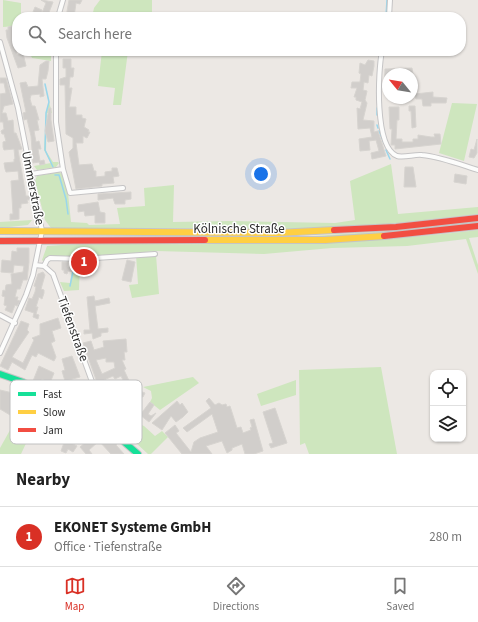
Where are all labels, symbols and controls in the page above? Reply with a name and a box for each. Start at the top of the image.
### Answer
search box [12,12,466,56]
icon: search [26,23,48,45]
text: Search here [58,24,132,45]
north arrow [382,68,418,104]
street label: Ummerstraße [17,149,49,227]
your location [251,164,271,184]
street label: Kölnische Straße [193,220,285,238]
pin: 1 [71,247,97,277]
street label: Tiefenstraße [53,294,93,364]
map controls [430,370,466,442]
button: locate [430,370,466,406]
legend [10,380,142,444]
text: Fast [43,387,62,402]
text: Slow [43,405,66,420]
button: layers [430,406,466,442]
text: Jam [43,423,63,438]
text: Nearby [16,468,70,492]
text: EKONET Systeme GmbH [54,517,211,538]
text: 1 [26,528,32,546]
text: 280 m [429,528,462,546]
text: Office · Tiefenstraße [54,538,162,556]
tab: Map [64,575,86,614]
tab: Directions [213,575,259,614]
tab: Saved [386,575,414,614]

